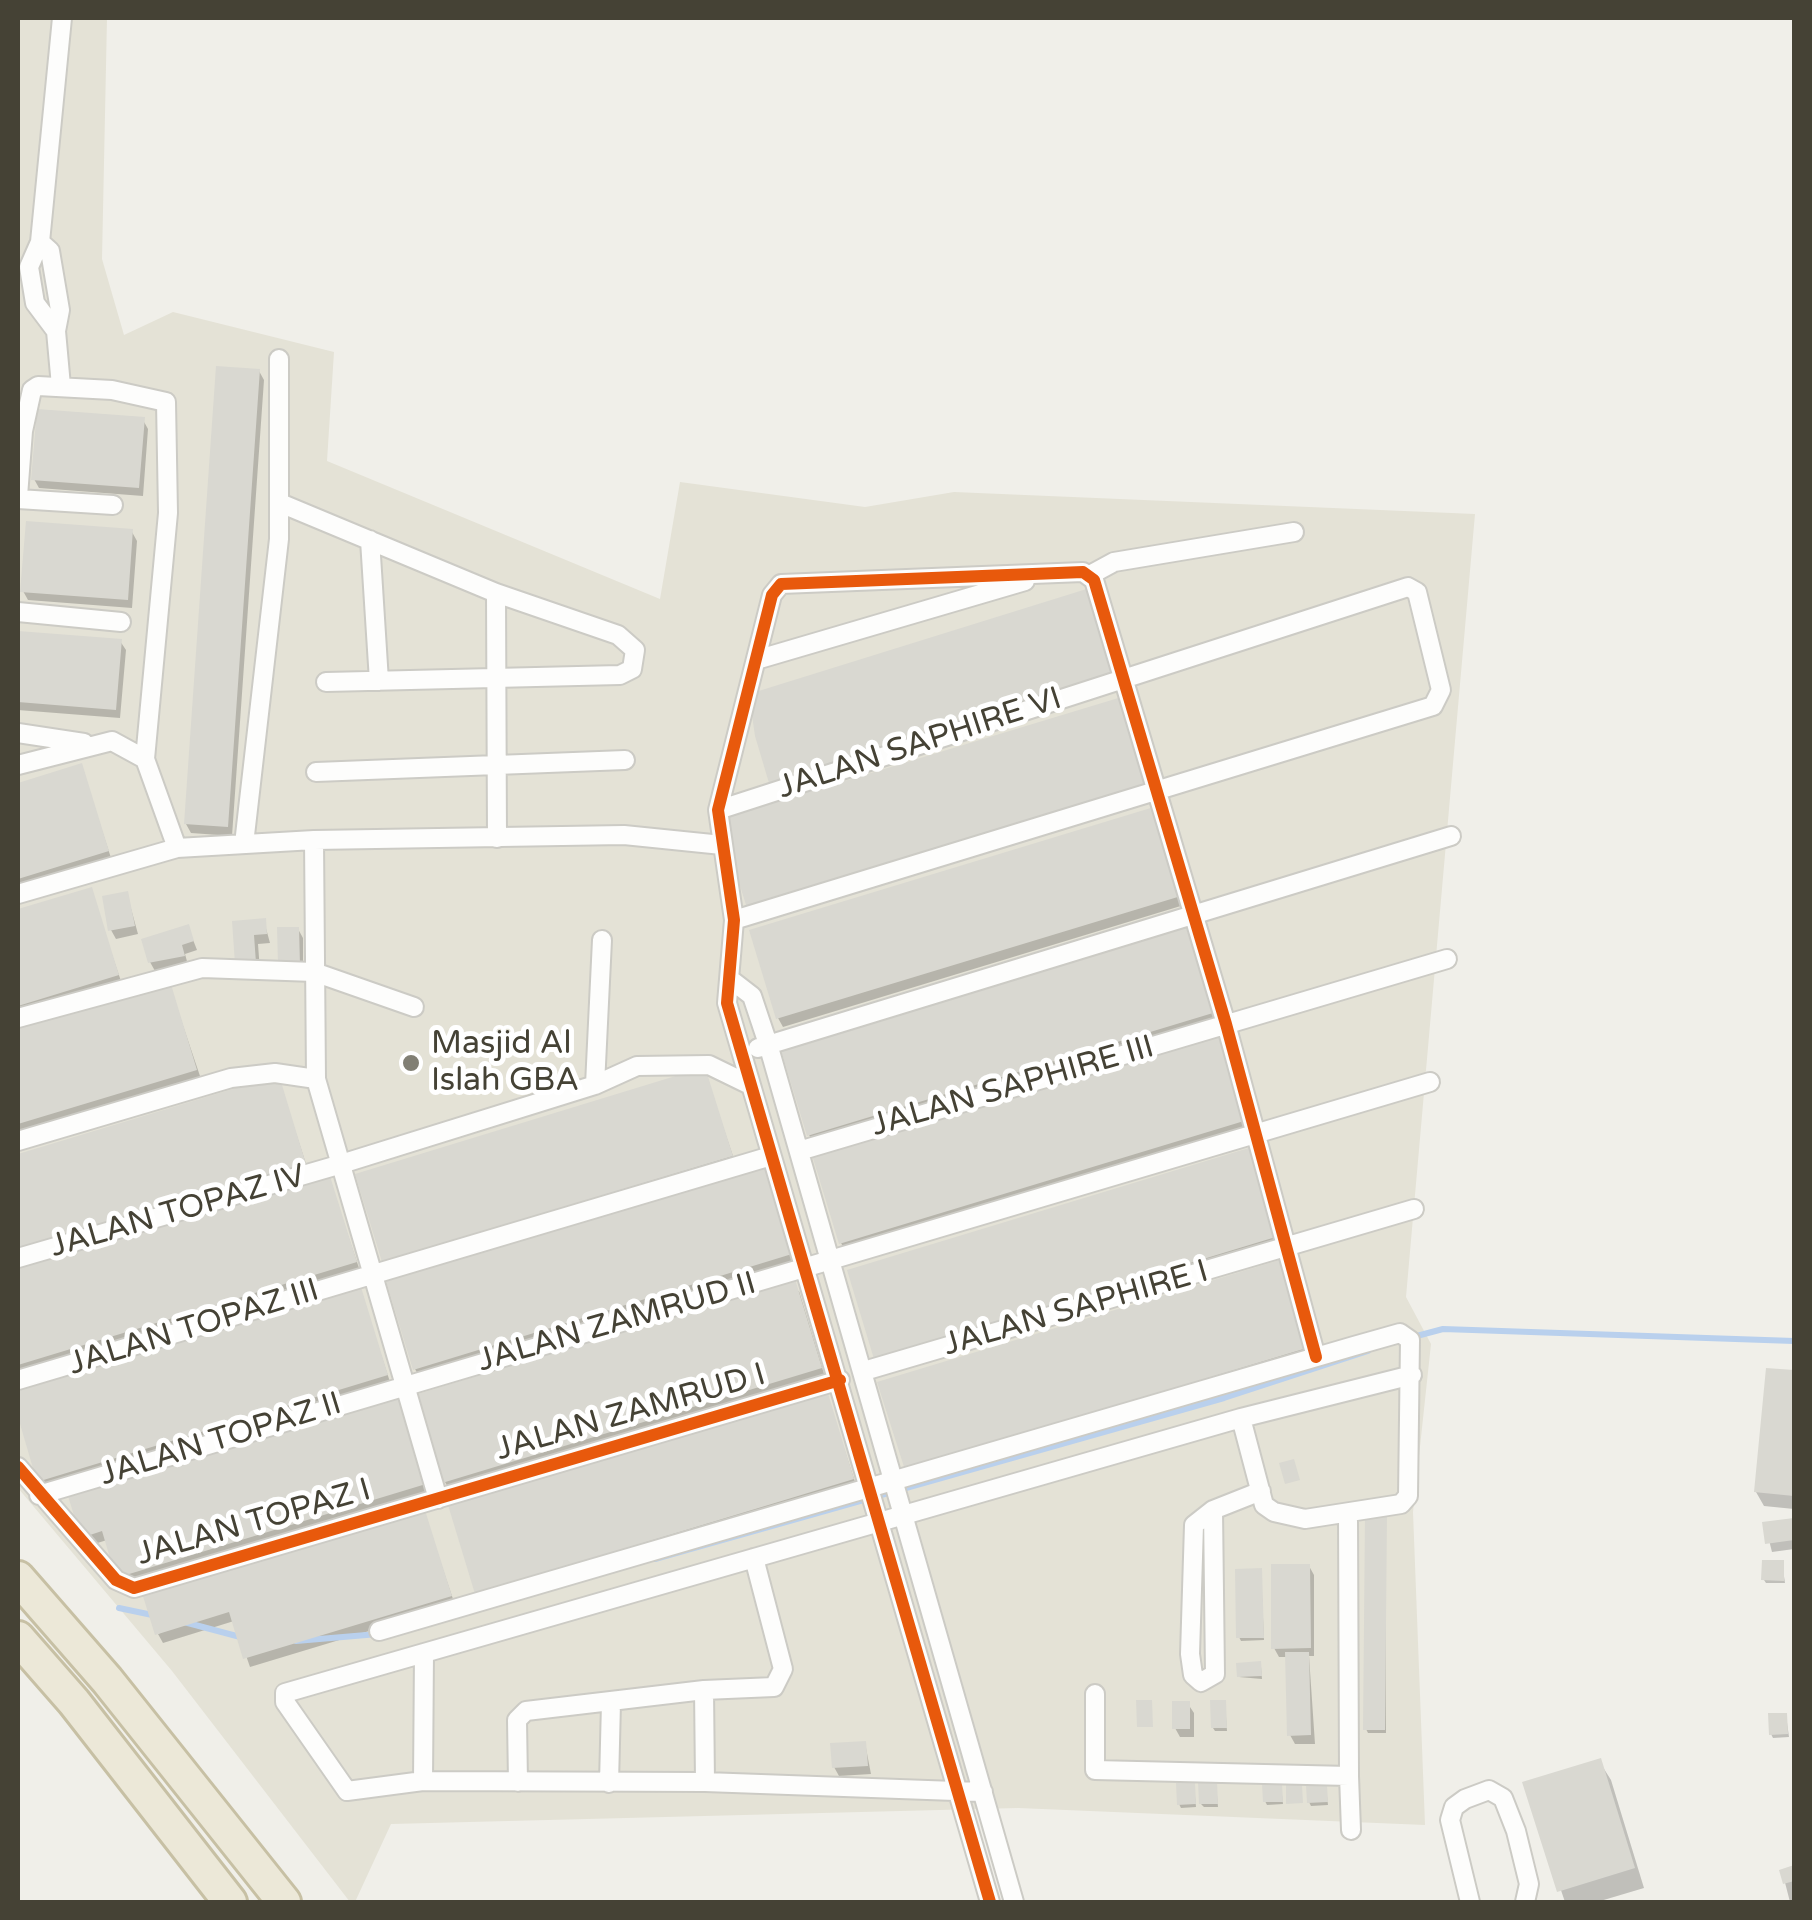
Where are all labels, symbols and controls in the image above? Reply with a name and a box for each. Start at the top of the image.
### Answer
street label: JALAN SAPHIRE VI [773,680,1067,808]
place label: Masjid Al Islah GBA [431,1026,579,1101]
street label: JALAN SAPHIRE III [868,1028,1158,1146]
marker: Masjid Al Islah GBA [400,1052,422,1074]
street label: JALAN TOPAZ IV [46,1157,310,1267]
street label: JALAN SAPHIRE I [939,1253,1213,1365]
street label: JALAN ZAMRUD II [474,1265,760,1381]
street label: JALAN TOPAZ III [64,1272,324,1384]
street label: JALAN ZAMRUD I [492,1356,770,1470]
street label: JALAN TOPAZ II [96,1385,346,1495]
street label: JALAN TOPAZ I [133,1471,375,1575]

